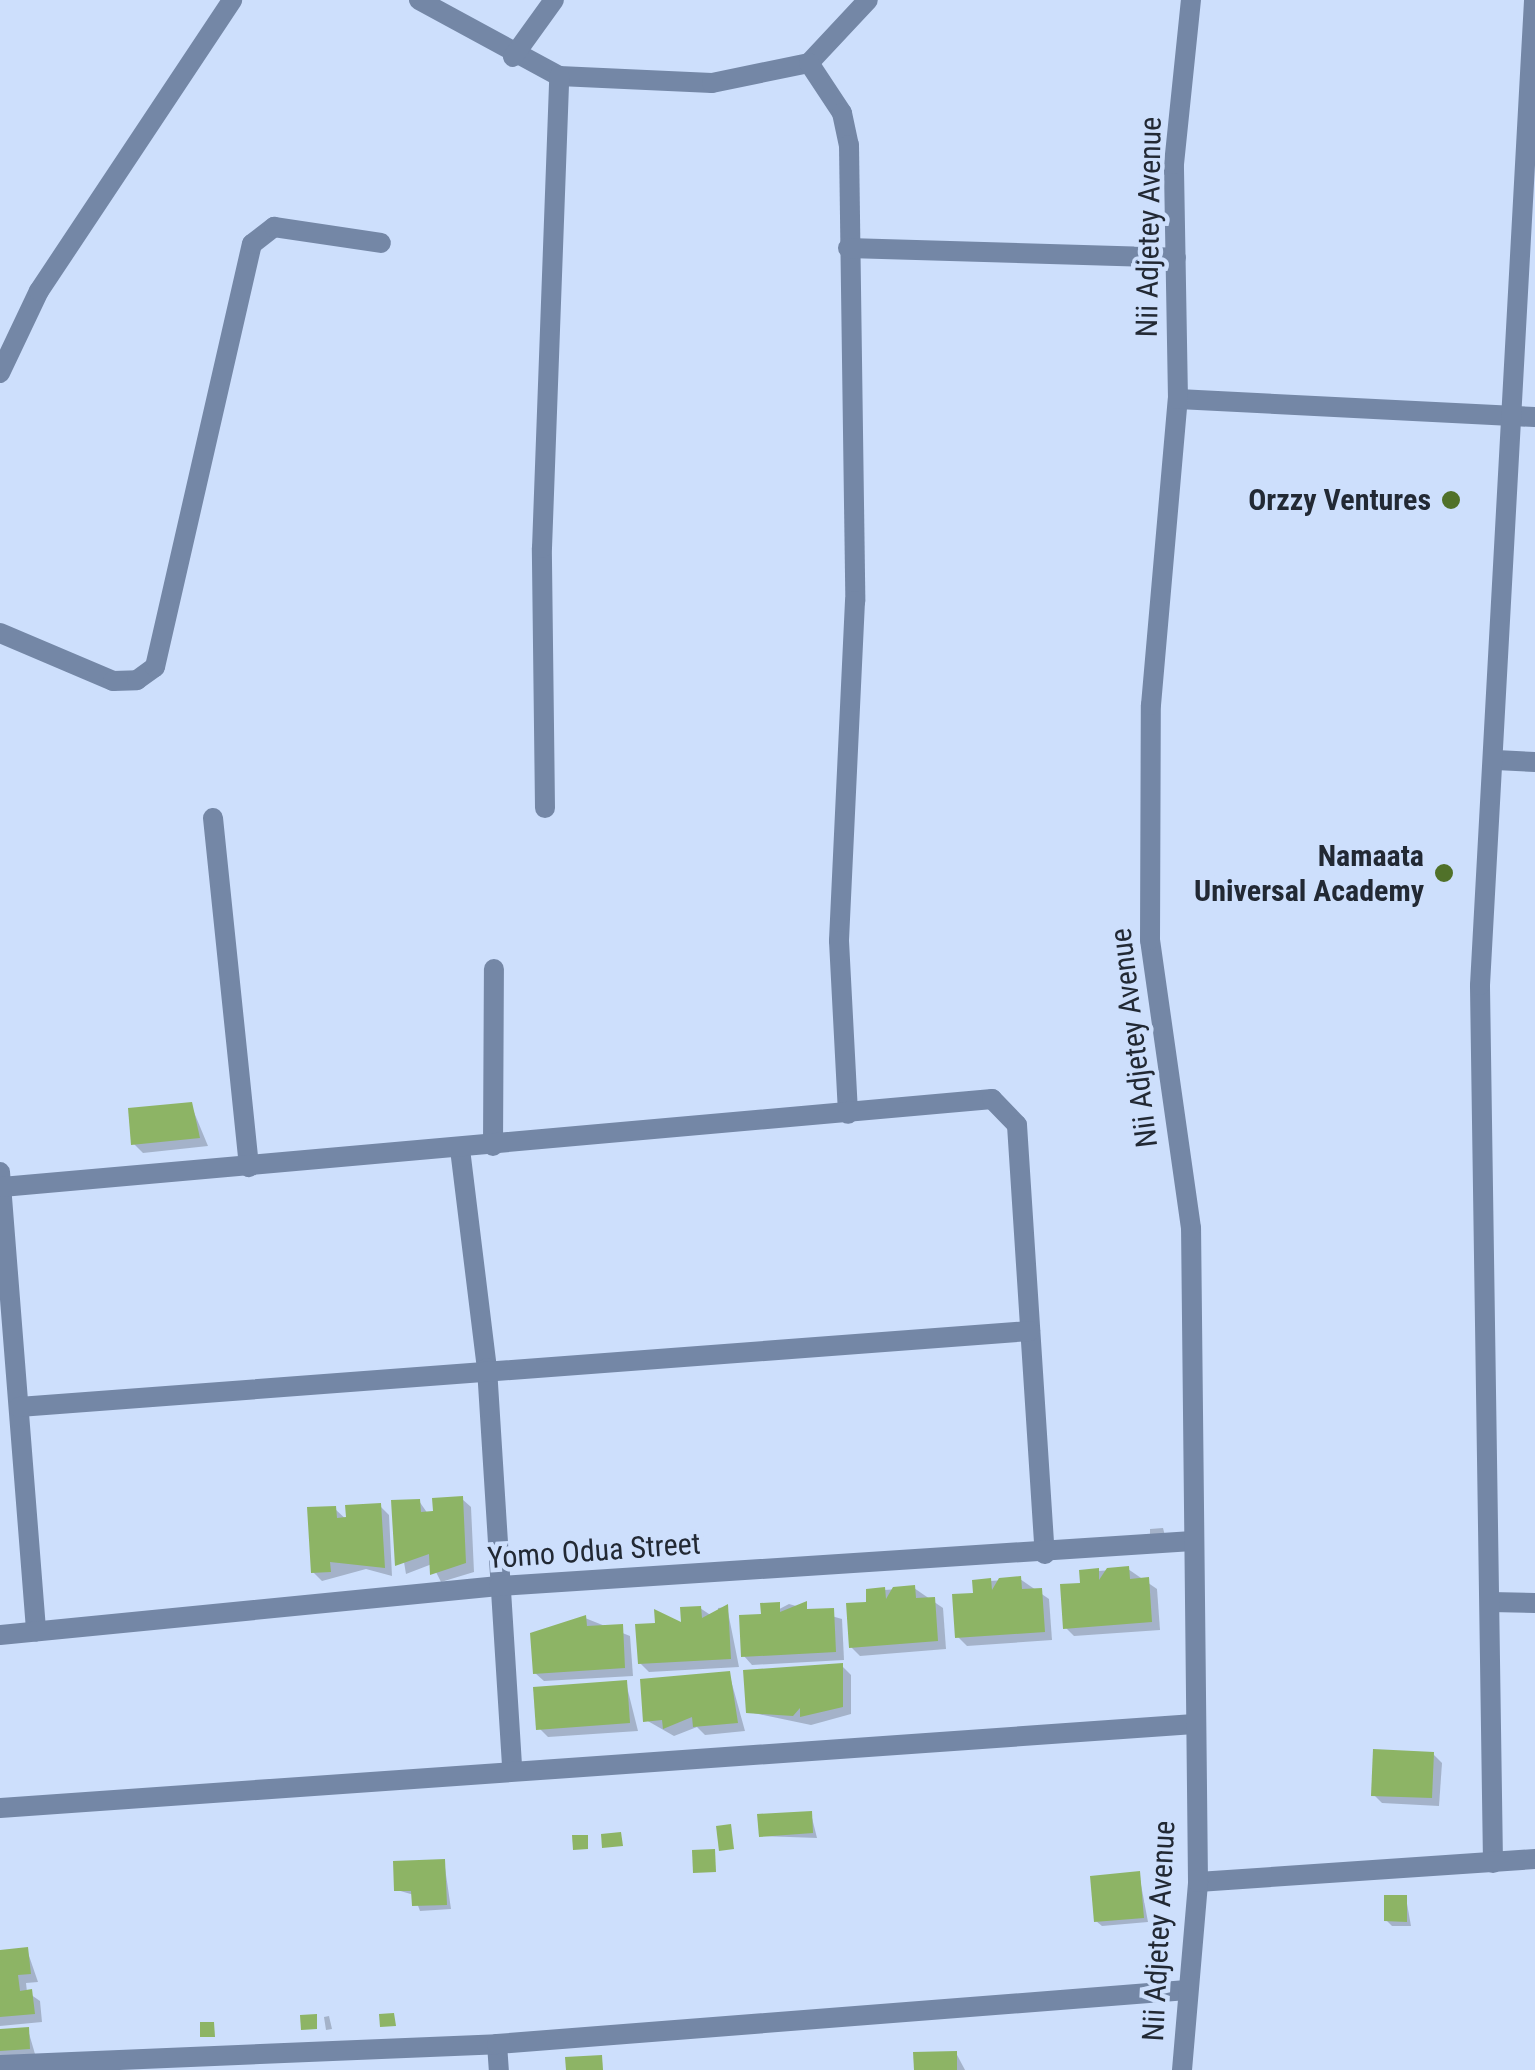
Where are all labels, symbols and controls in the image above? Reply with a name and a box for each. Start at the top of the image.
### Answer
street label: Nii Adjetey Avenue [1129,116,1169,338]
place label: Orzzy Ventures [1248,482,1431,518]
marker: Orzzy Ventures [1440,489,1462,511]
place label: Namaata Universal Academy [1194,838,1424,908]
marker: Namaata Universal Academy [1433,862,1455,884]
street label: Nii Adjetey Avenue [1103,926,1165,1150]
street label: Yomo Odua Street [486,1526,702,1576]
street label: Nii Adjetey Avenue [1135,1820,1183,2042]

